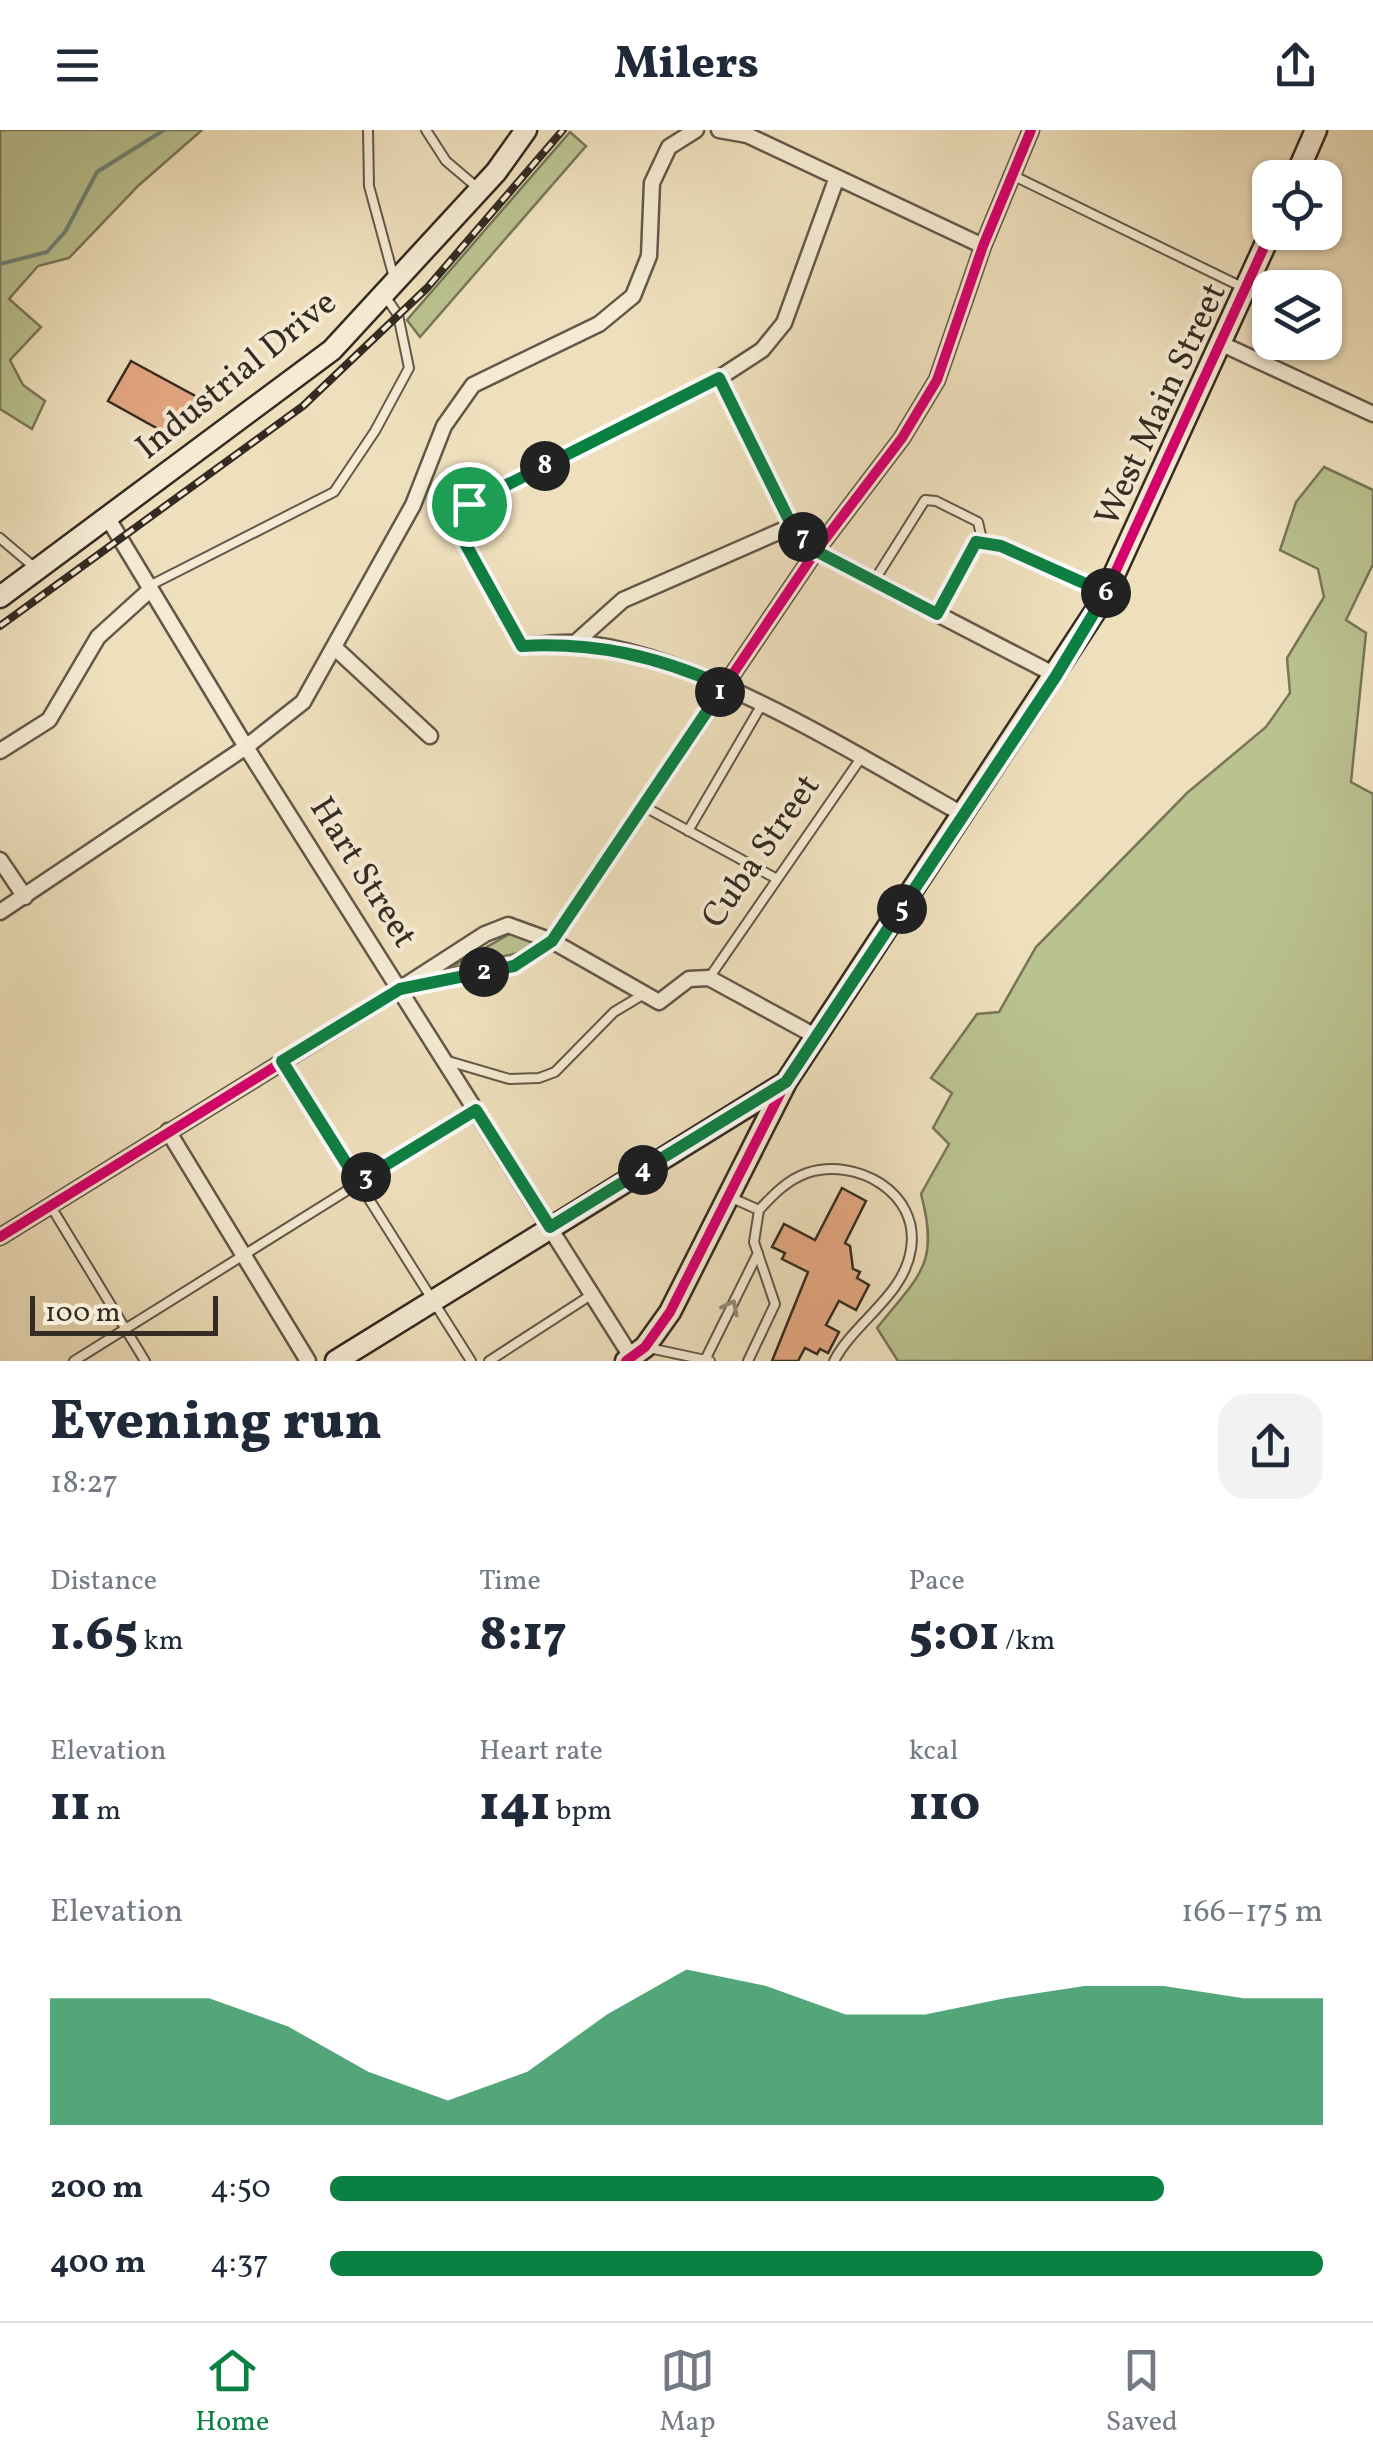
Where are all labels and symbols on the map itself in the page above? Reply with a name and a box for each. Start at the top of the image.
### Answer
street label: West Main Street [1085,276,1239,534]
street label: Industrial Drive [126,280,348,472]
pin: 8 [520,441,570,491]
pin [427,462,512,547]
pin: 7 [778,512,828,562]
pin: 6 [1081,568,1131,618]
pin: 1 [695,667,745,717]
street label: Cuba Street [691,765,833,939]
street label: Hart Street [297,788,427,958]
pin: 5 [877,884,927,934]
pin: 2 [459,947,509,997]
pin: 4 [618,1145,668,1195]
pin: 3 [341,1152,391,1202]
scale bar [30,1291,218,1336]
one-way arrow [719,1299,738,1317]

